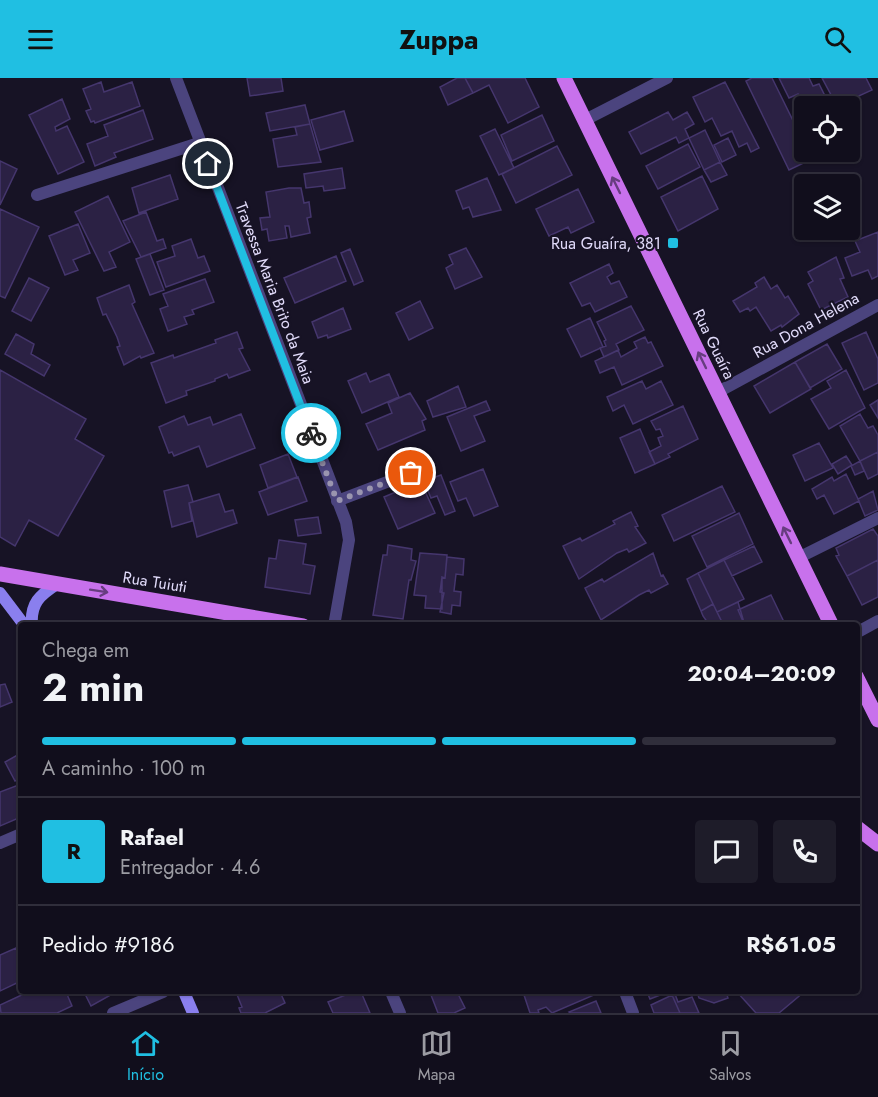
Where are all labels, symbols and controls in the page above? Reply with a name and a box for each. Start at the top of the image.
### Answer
text: Zuppa [399,20,479,59]
icon: menu [24,23,57,56]
icon: search [821,23,854,56]
map controls [794,96,860,240]
button: locate [794,96,860,162]
pin [182,138,233,189]
icon: home [191,147,224,180]
button: layers [794,174,860,240]
one-way arrow [610,176,622,194]
street label: Travessa Maria Brito da Maia [230,199,320,387]
place label: Rua Guaíra, 381 [551,232,661,255]
marker: Rua Guaíra, 381 [666,236,680,250]
street label: Rua Dona Helena [749,286,863,364]
street label: Rua Guaíra [687,305,741,383]
one-way arrow [696,351,707,369]
courier [281,403,341,463]
icon: bike [295,417,328,450]
pin [385,447,436,498]
icon: bag [394,456,427,489]
one-way arrow [781,527,793,545]
street label: Rua Tuiuti [121,566,189,598]
one-way arrow [89,586,108,597]
text: Chega em [42,636,129,665]
text: 20:04–20:09 [687,657,836,689]
text: 2 min [42,659,144,716]
text: A caminho · 100 m [42,754,206,783]
button: chat [695,820,758,883]
button: phone [773,820,836,883]
text: Rafael [120,821,184,853]
text: R [66,835,81,867]
text: Entregador · 4.6 [120,853,261,882]
text: Pedido #9186 [42,928,175,960]
text: R$61.05 [746,928,836,960]
tab: Início [127,1027,164,1086]
tab: Mapa [418,1027,455,1086]
tab: Salvos [709,1027,751,1086]

